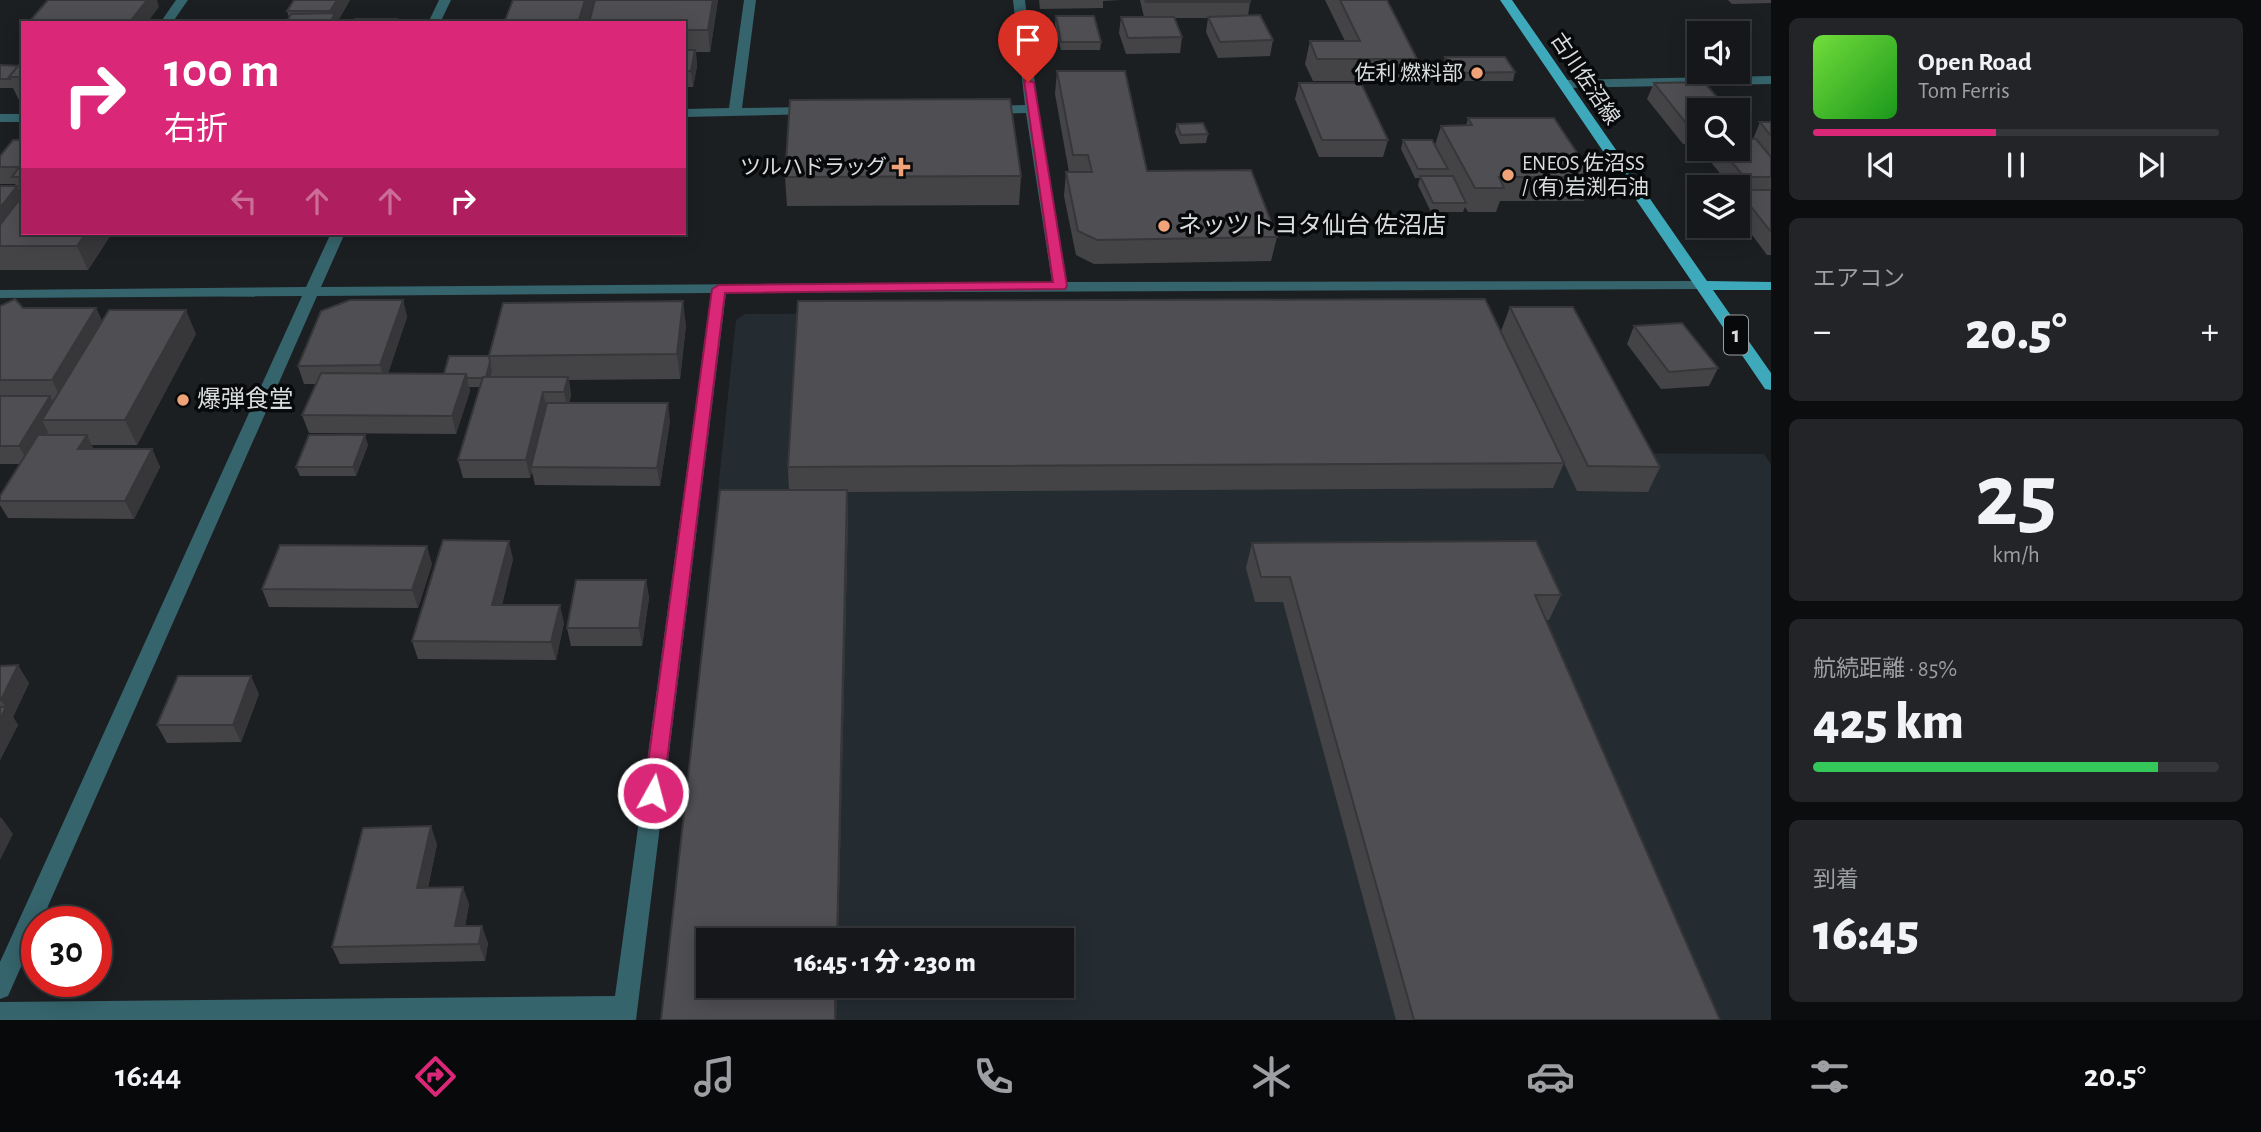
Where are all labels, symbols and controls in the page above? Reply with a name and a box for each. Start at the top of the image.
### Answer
pin [998,10,1058,82]
icon: arrive [1009,21,1047,59]
map controls [1687,21,1750,238]
button: sound [1687,21,1750,84]
street label: 古川佐沼線 [1547,29,1624,128]
text: 100 m [164,47,280,96]
icon: right [49,49,140,140]
text: Open Road [1918,49,2032,75]
place label: 佐利 燃料部 [1355,62,1463,84]
marker: 佐利 燃料部 [1469,65,1485,81]
text: Tom Ferris [1918,80,2010,103]
button: search [1687,98,1750,161]
text: 右折 [164,113,228,145]
icon: previous [1862,146,1900,184]
icon: pause [1997,146,2035,184]
icon: next [2132,146,2170,184]
place label: ENEOS 佐沼SS / (有)岩渕石油 [1522,152,1649,198]
place label: ツルハドラッグ [740,156,887,178]
marker: ツルハドラッグ [893,159,909,175]
marker: ENEOS 佐沼SS / (有)岩渕石油 [1500,167,1516,183]
button: layers [1687,175,1750,238]
icon: left [225,182,263,220]
icon: ahead [298,182,336,220]
icon: ahead [371,182,409,220]
icon: right [444,182,482,220]
place label: ネッツトヨタ仙台 佐沼店 [1178,212,1446,238]
marker: ネッツトヨタ仙台 佐沼店 [1156,218,1172,234]
text: エアコン [1813,268,1905,291]
text: 20.5° [1965,306,2067,358]
text: − [1813,313,1831,351]
text: + [2201,313,2219,351]
road number: 1 [1724,316,1748,354]
place label: 爆弾食堂 [197,386,293,412]
marker: 爆弾食堂 [175,392,191,408]
text: 25 [1975,451,2057,542]
text: km/h [1992,544,2040,567]
text: 航続距離 · 85% [1813,658,1957,681]
text: 425 km [1813,696,1964,748]
position arrow [616,756,690,830]
text: 到着 [1813,869,1859,892]
speed limit sign: 30 [21,906,112,997]
text: 16:45 [1813,907,1919,959]
text: 16:45 · 1 分 · 230 m [794,950,976,976]
icon: directions [411,1052,460,1101]
icon: music [690,1052,739,1101]
icon: phone [969,1052,1018,1101]
icon: climate [1247,1052,1296,1101]
icon: car [1526,1052,1575,1101]
icon: filters [1805,1052,1854,1101]
text: 16:44 [115,1060,181,1092]
text: 20.5° [2084,1060,2146,1092]

